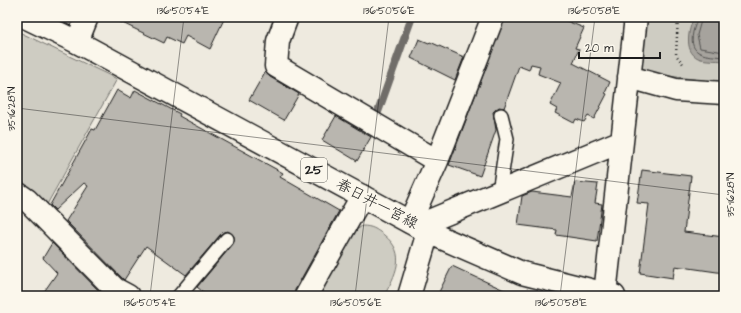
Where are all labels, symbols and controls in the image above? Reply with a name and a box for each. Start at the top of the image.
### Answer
text: 136°50'54"E [157,4,209,18]
text: 136°50'56"E [363,4,415,18]
text: 136°50'58"E [568,4,620,18]
scale bar [579,34,660,60]
text: 20 m [585,40,614,57]
text: 35°16'28"N [5,87,19,131]
road number: 25 [301,158,327,182]
text: 35°16'28"N [724,173,738,217]
street label: 春日井一宮線 [332,174,422,234]
text: 136°50'54"E [124,296,176,310]
text: 136°50'56"E [330,296,382,310]
text: 136°50'58"E [535,296,587,310]

